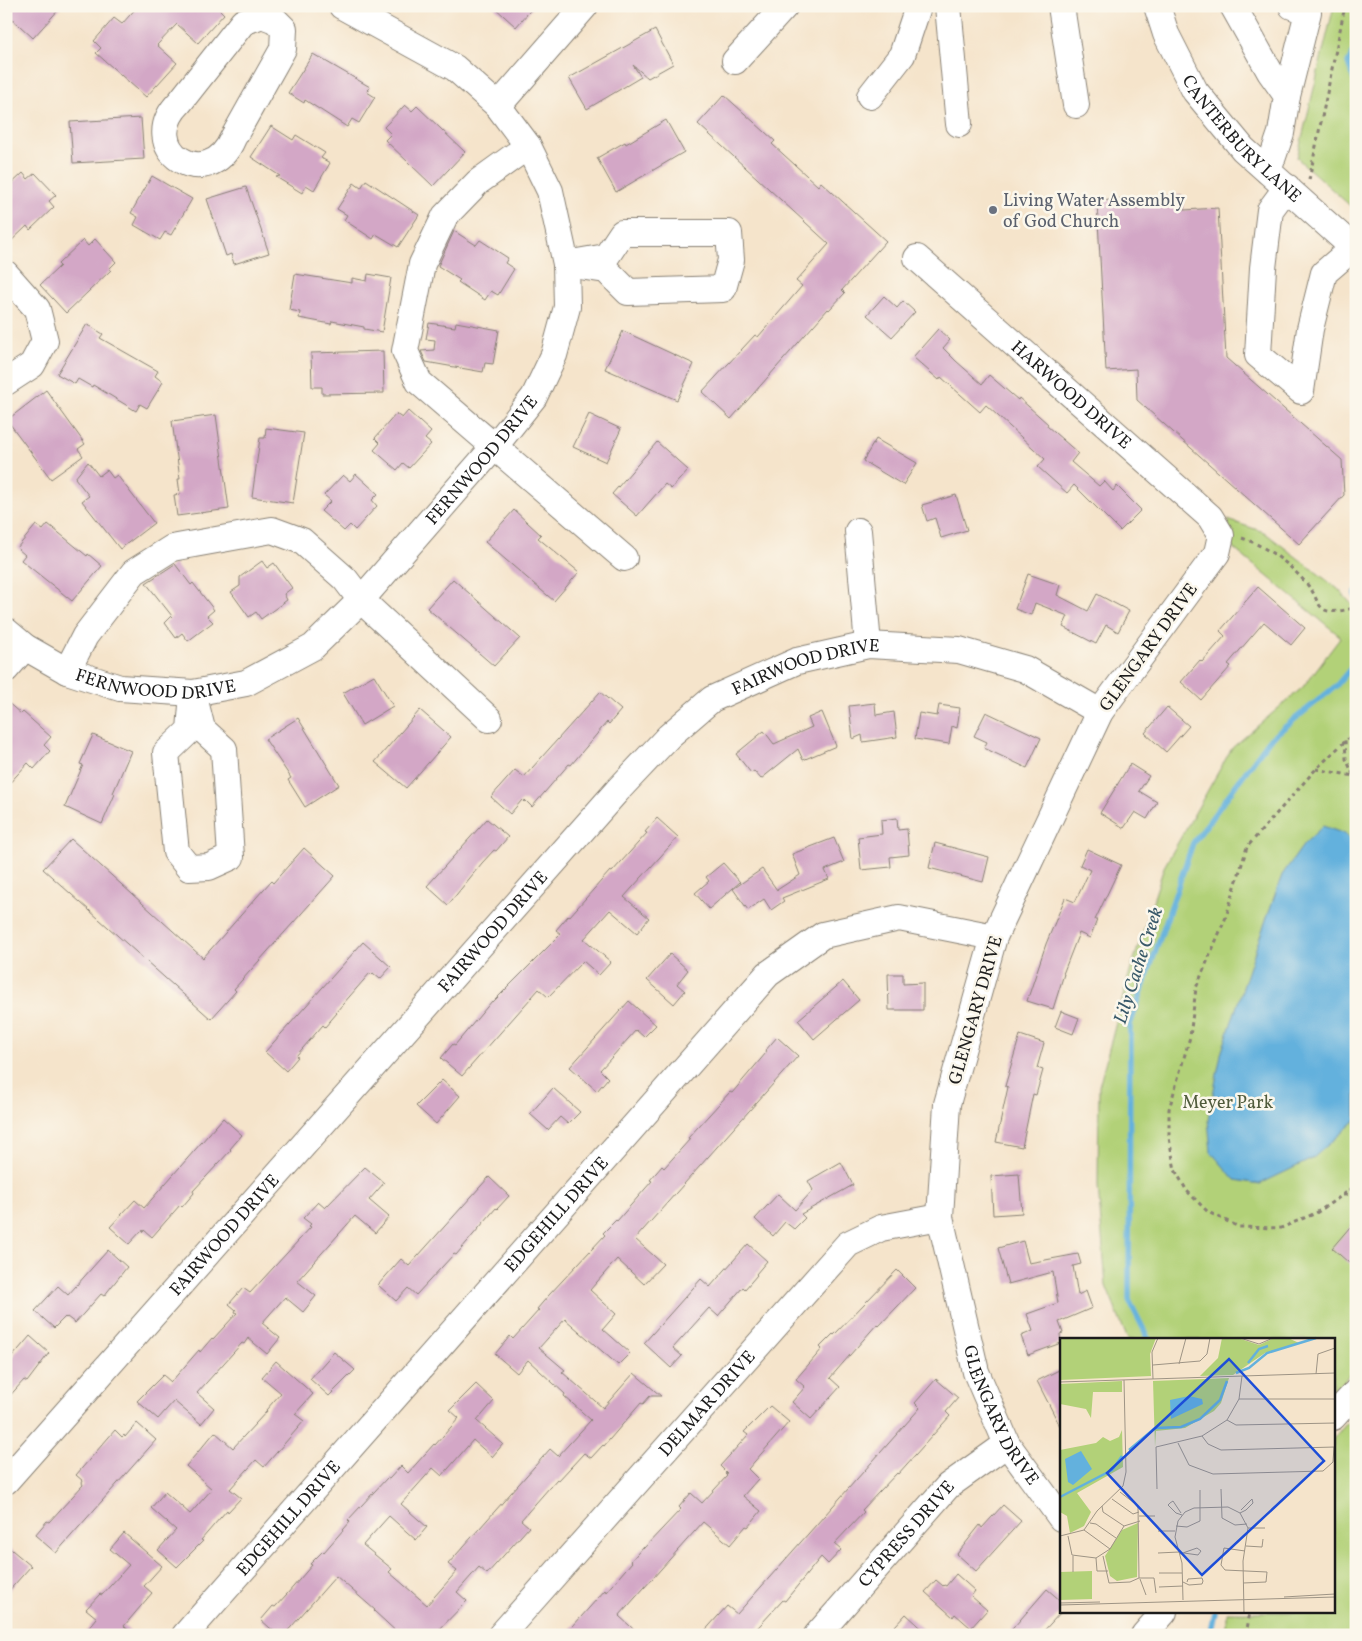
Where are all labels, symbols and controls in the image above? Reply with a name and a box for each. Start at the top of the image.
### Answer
street label: CANTERBURY LANE [1175,71,1306,209]
place label: Living Water Assembly of God Church [1003,189,1185,235]
marker: Living Water Assembly of God Church [987,204,999,216]
street label: HARWOOD DRIVE [1005,335,1136,456]
street label: FERNWOOD DRIVE [421,391,545,531]
street label: GLENGARY DRIVE [1094,578,1205,717]
street label: FAIRWOOD DRIVE [728,634,880,703]
street label: FERNWOOD DRIVE [72,663,238,707]
street label: FAIRWOOD DRIVE [433,866,555,999]
water label: Lily Cache Creek [1108,904,1170,1027]
street label: GLENGARY DRIVE [943,933,1010,1088]
park label: Meyer Park [1183,1091,1274,1116]
street label: EDGEHILL DRIVE [499,1152,615,1279]
street label: FAIRWOOD DRIVE [164,1169,286,1302]
inset map [1060,1338,1334,1614]
street label: GLENGARY DRIVE [956,1343,1044,1491]
street label: DELMAR DRIVE [654,1345,762,1463]
street label: EDGEHILL DRIVE [231,1456,347,1582]
street label: CYPRESS DRIVE [853,1476,961,1593]

